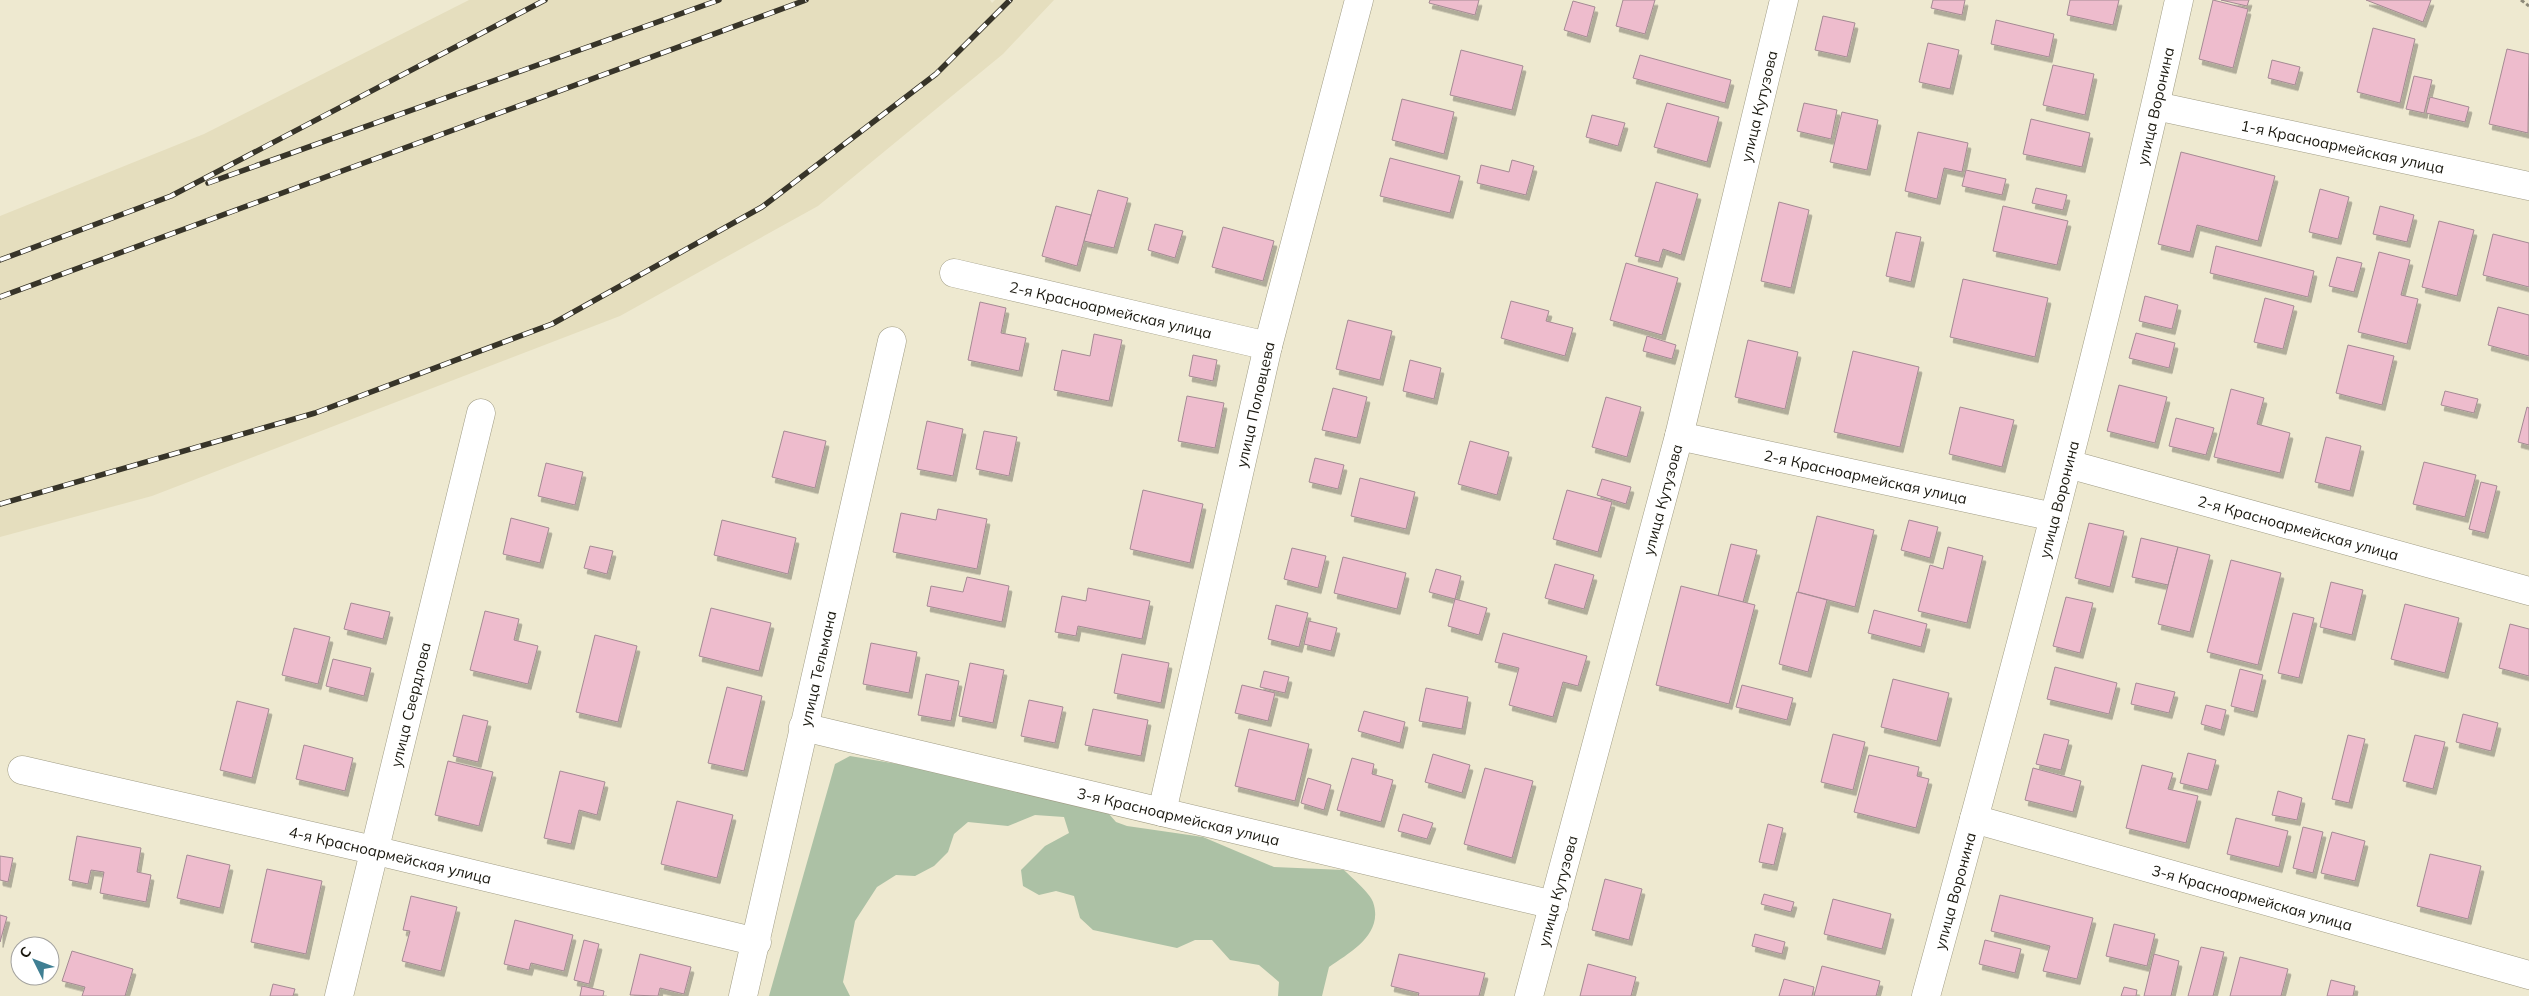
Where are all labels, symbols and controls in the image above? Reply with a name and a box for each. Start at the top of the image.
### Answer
street label: улица Воронина [2132,45,2178,167]
street label: улица Кутузова [1736,48,1781,164]
street label: 1-я Красноармейская улица [2239,115,2446,177]
street label: 2-я Красноармейская улица [1008,277,1214,342]
street label: улица Половцева [1231,340,1278,469]
street label: улица Воронина [2034,439,2083,560]
street label: улица Кутузова [1638,442,1686,557]
street label: 2-я Красноармейская улица [1762,445,1969,508]
street label: 2-я Красноармейская улица [2196,491,2401,564]
street label: улица Тельмана [795,609,840,728]
street label: улица Свердлова [386,640,434,769]
street label: 3-я Красноармейская улица [1075,783,1282,849]
street label: 4-я Красноармейская улица [287,822,494,888]
street label: улица Воронина [1930,830,1980,952]
street label: улица Кутузова [1533,833,1581,948]
street label: 3-я Красноармейская улица [2150,860,2355,934]
north arrow [10,936,60,986]
text: С [15,943,35,962]

